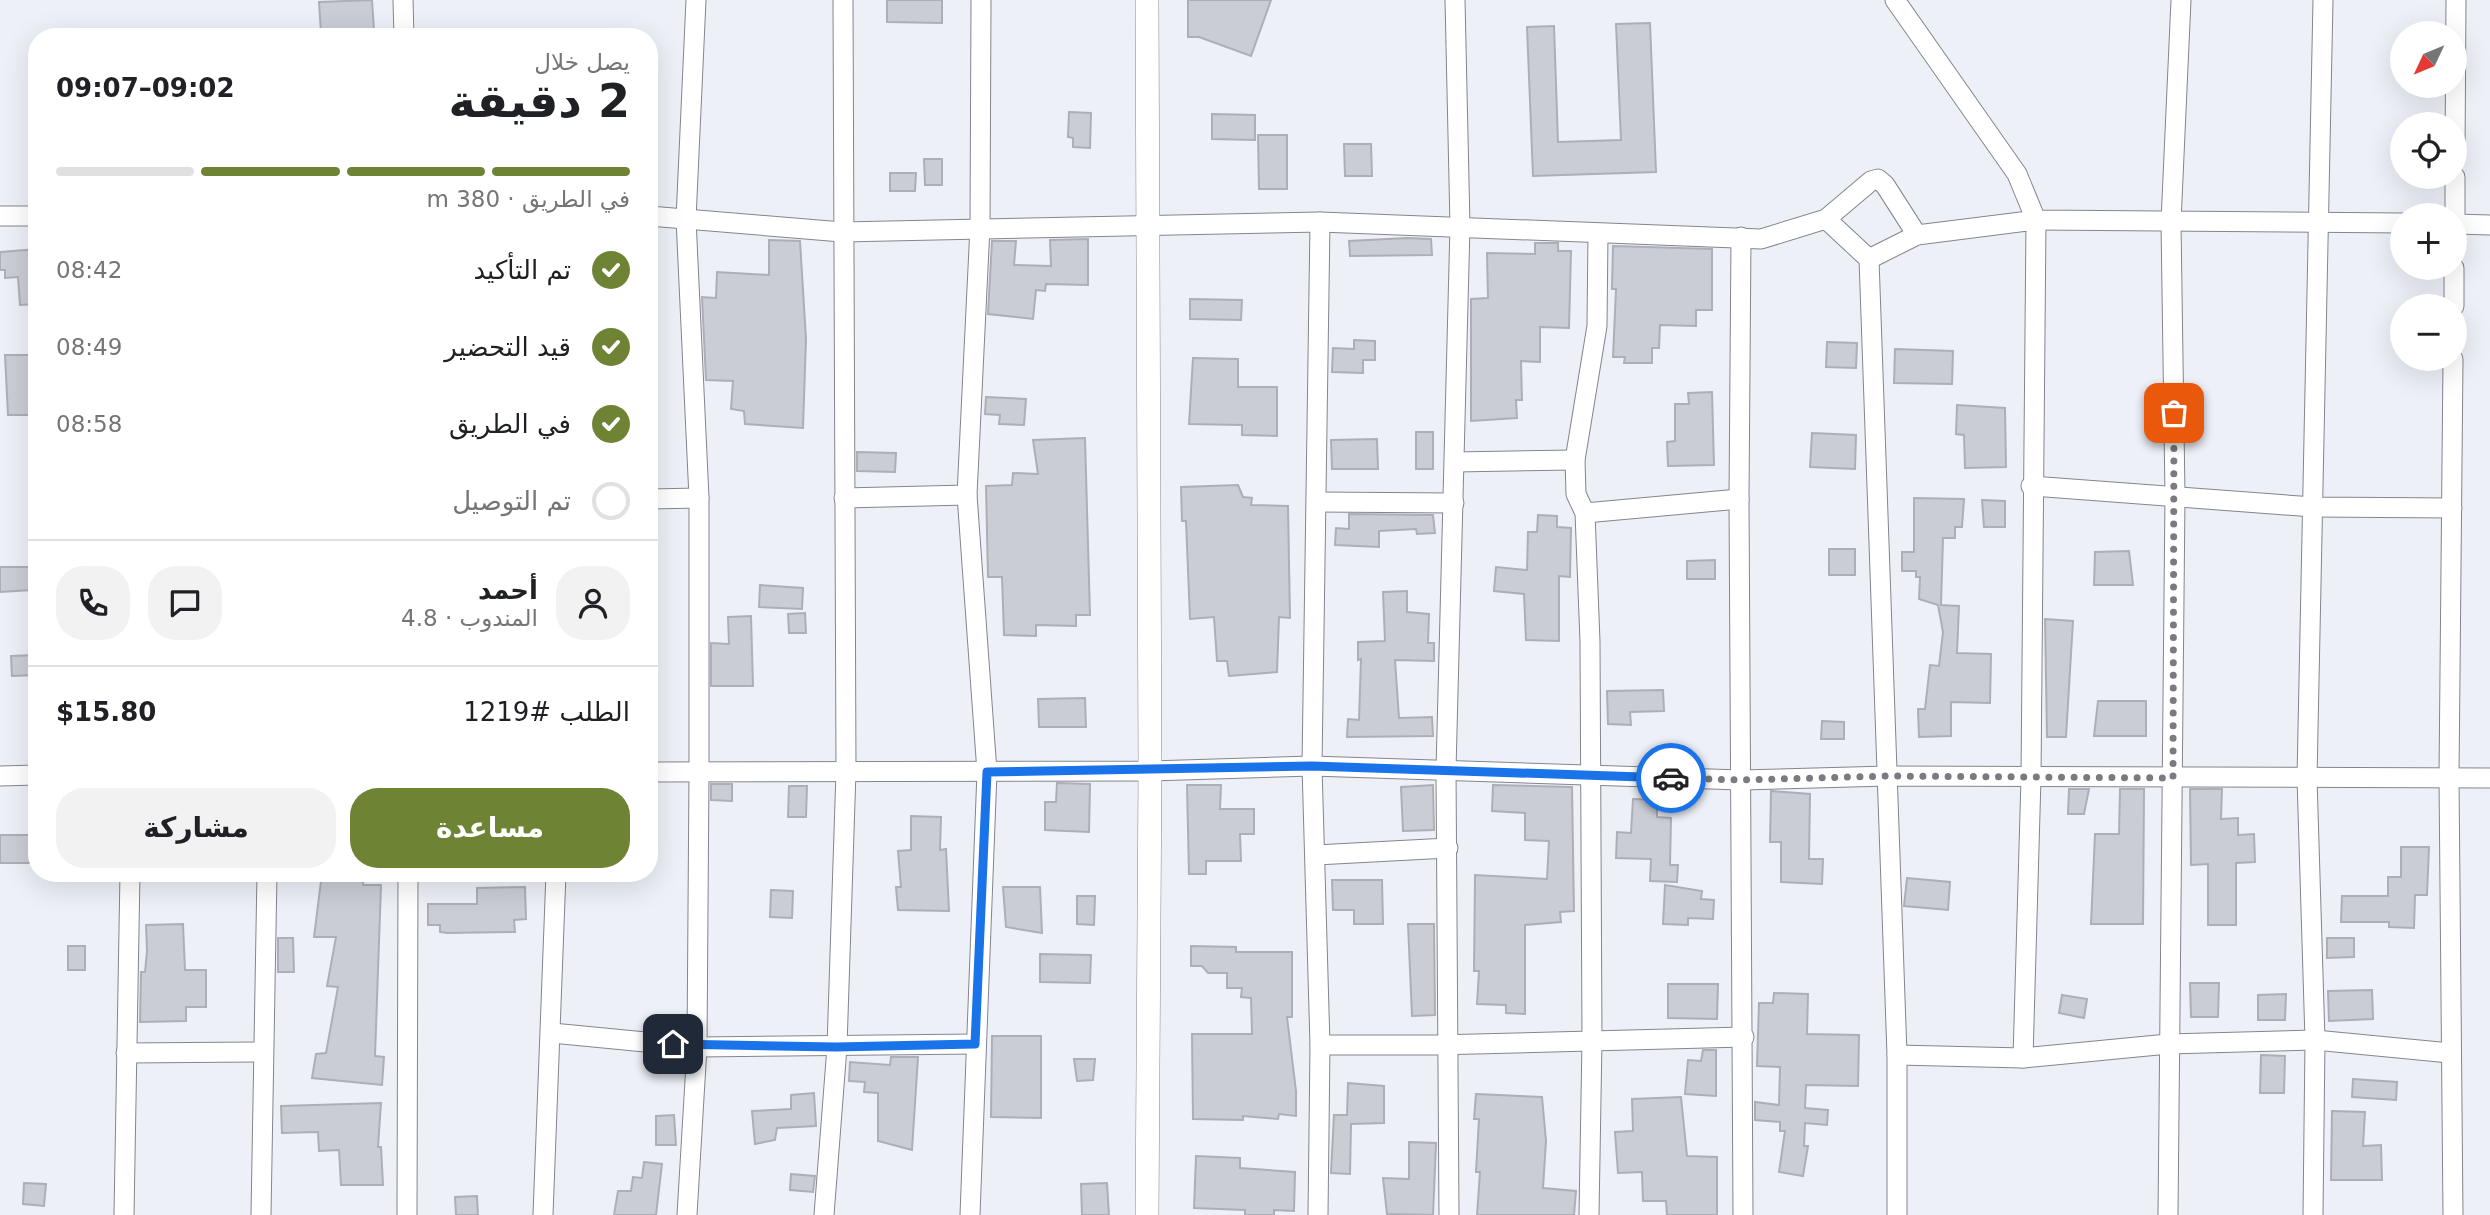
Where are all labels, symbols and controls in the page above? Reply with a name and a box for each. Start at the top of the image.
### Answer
north arrow [2390,21,2468,98]
map controls [2390,21,2467,371]
text: يصل خلال [534,49,630,75]
text: 09:02–09:07 [56,73,235,103]
text: 2 دقيقة [448,74,630,128]
button: locate [2390,112,2467,189]
text: في الطريق · 380 m [426,186,630,212]
button: + [2390,203,2467,280]
icon: check [592,251,630,289]
text: تم التأكيد [473,255,571,285]
text: 08:42 [56,257,122,283]
button: − [2390,294,2467,371]
icon: check [592,328,630,366]
text: قيد التحضير [444,332,571,362]
text: 08:49 [56,334,122,360]
pin [2144,383,2204,443]
icon: bag [2155,394,2193,432]
icon: check [592,405,630,443]
text: في الطريق [449,409,571,439]
text: 08:58 [56,411,122,437]
text: تم التوصيل [452,486,571,516]
button: phone [56,566,130,640]
button: chat [148,566,222,640]
button: person [556,566,630,640]
text: أحمد [478,575,538,605]
text: المندوب · 4.8 [401,605,538,631]
text: $15.80 [56,697,156,727]
text: الطلب #1219 [463,697,630,727]
courier [1636,743,1706,813]
icon: car [1652,759,1690,797]
button: مشاركة [56,788,336,868]
button: مساعدة [350,788,630,868]
pin [643,1014,703,1074]
icon: home [654,1025,692,1063]

